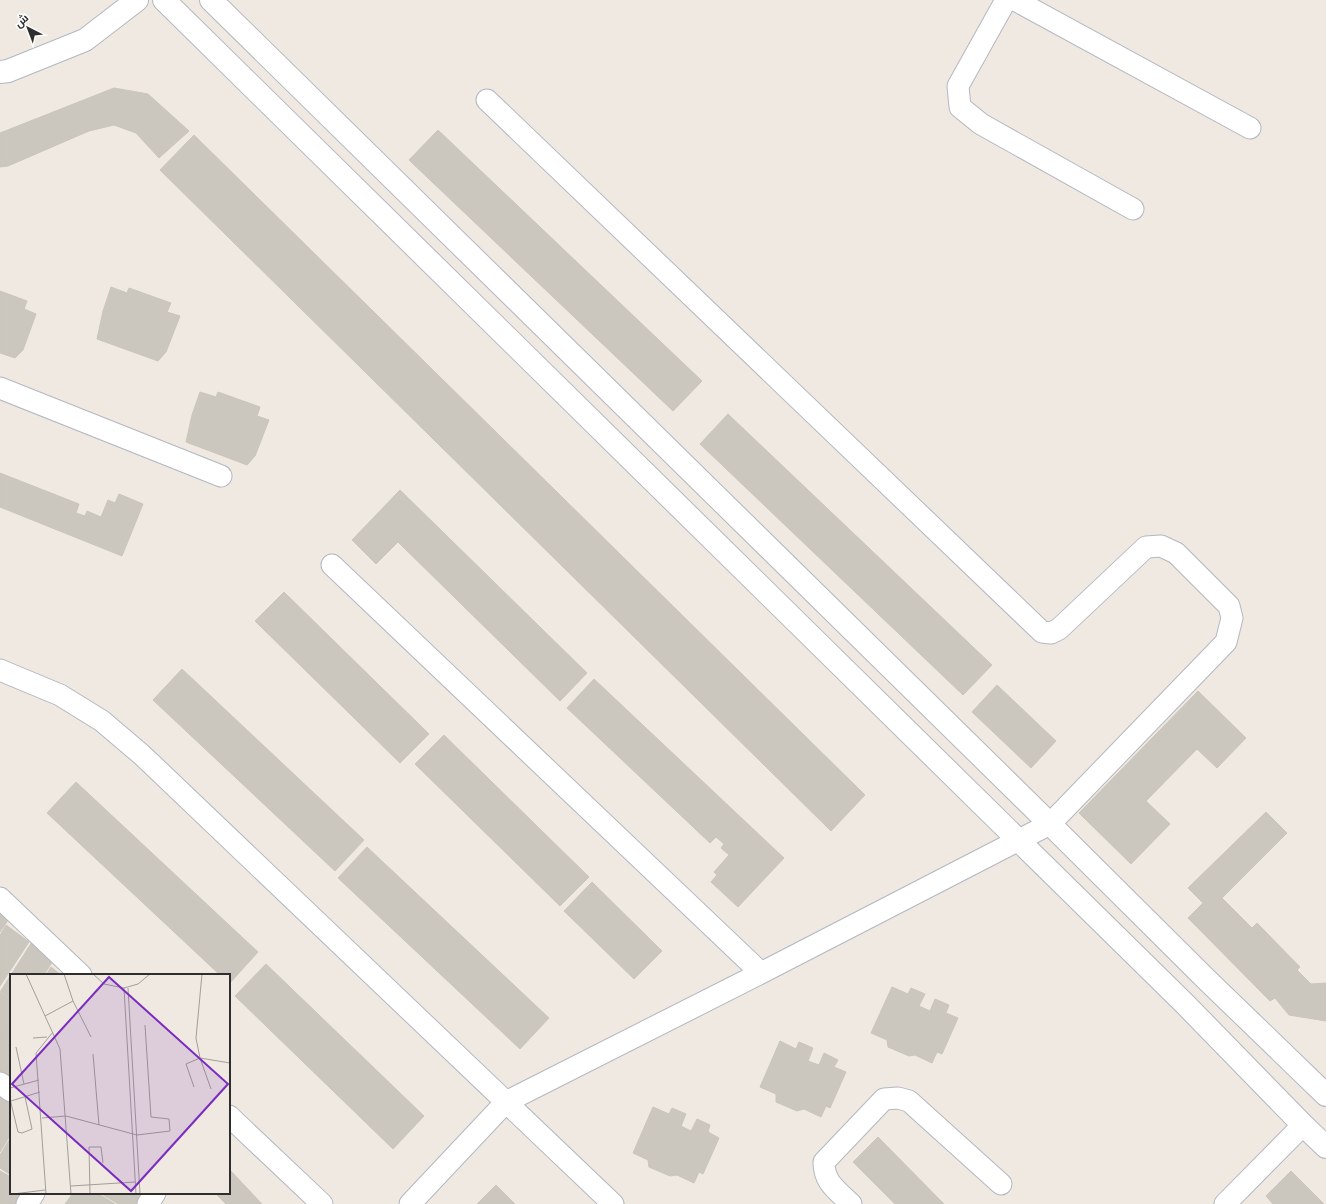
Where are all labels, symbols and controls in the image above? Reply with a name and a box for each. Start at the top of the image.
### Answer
north arrow [8,8,48,48]
text: ش [12,11,31,30]
inset map [10,974,230,1194]

